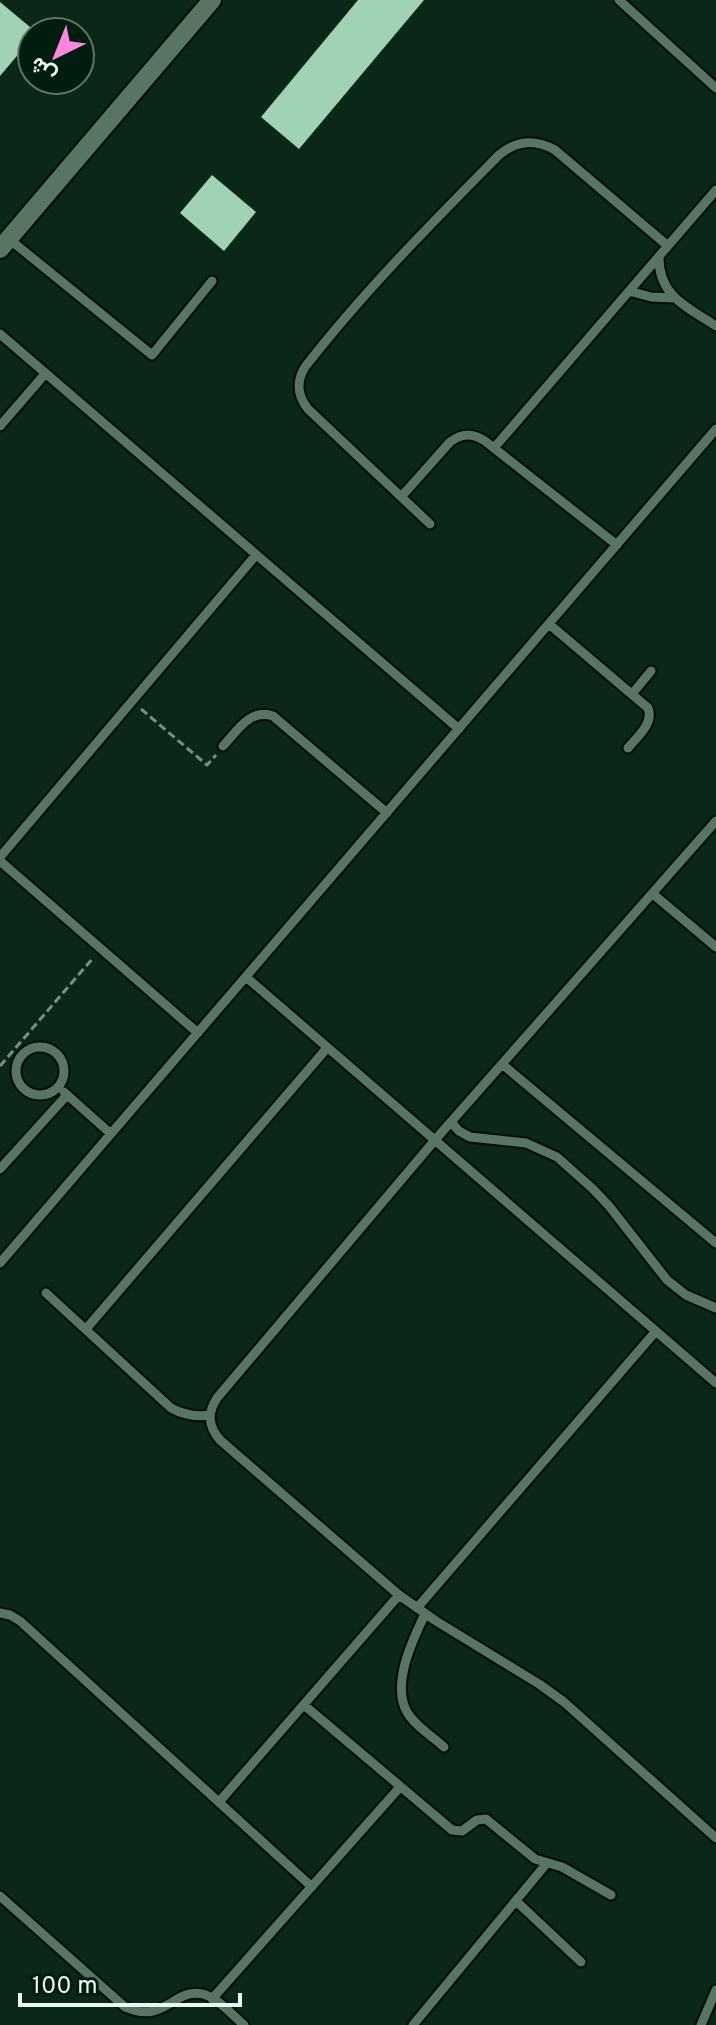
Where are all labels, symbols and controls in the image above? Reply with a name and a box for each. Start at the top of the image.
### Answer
north arrow [16,16,96,96]
text: ش [25,50,63,88]
scale bar [20,1957,240,2007]
text: 100 m [32,1972,98,2002]

